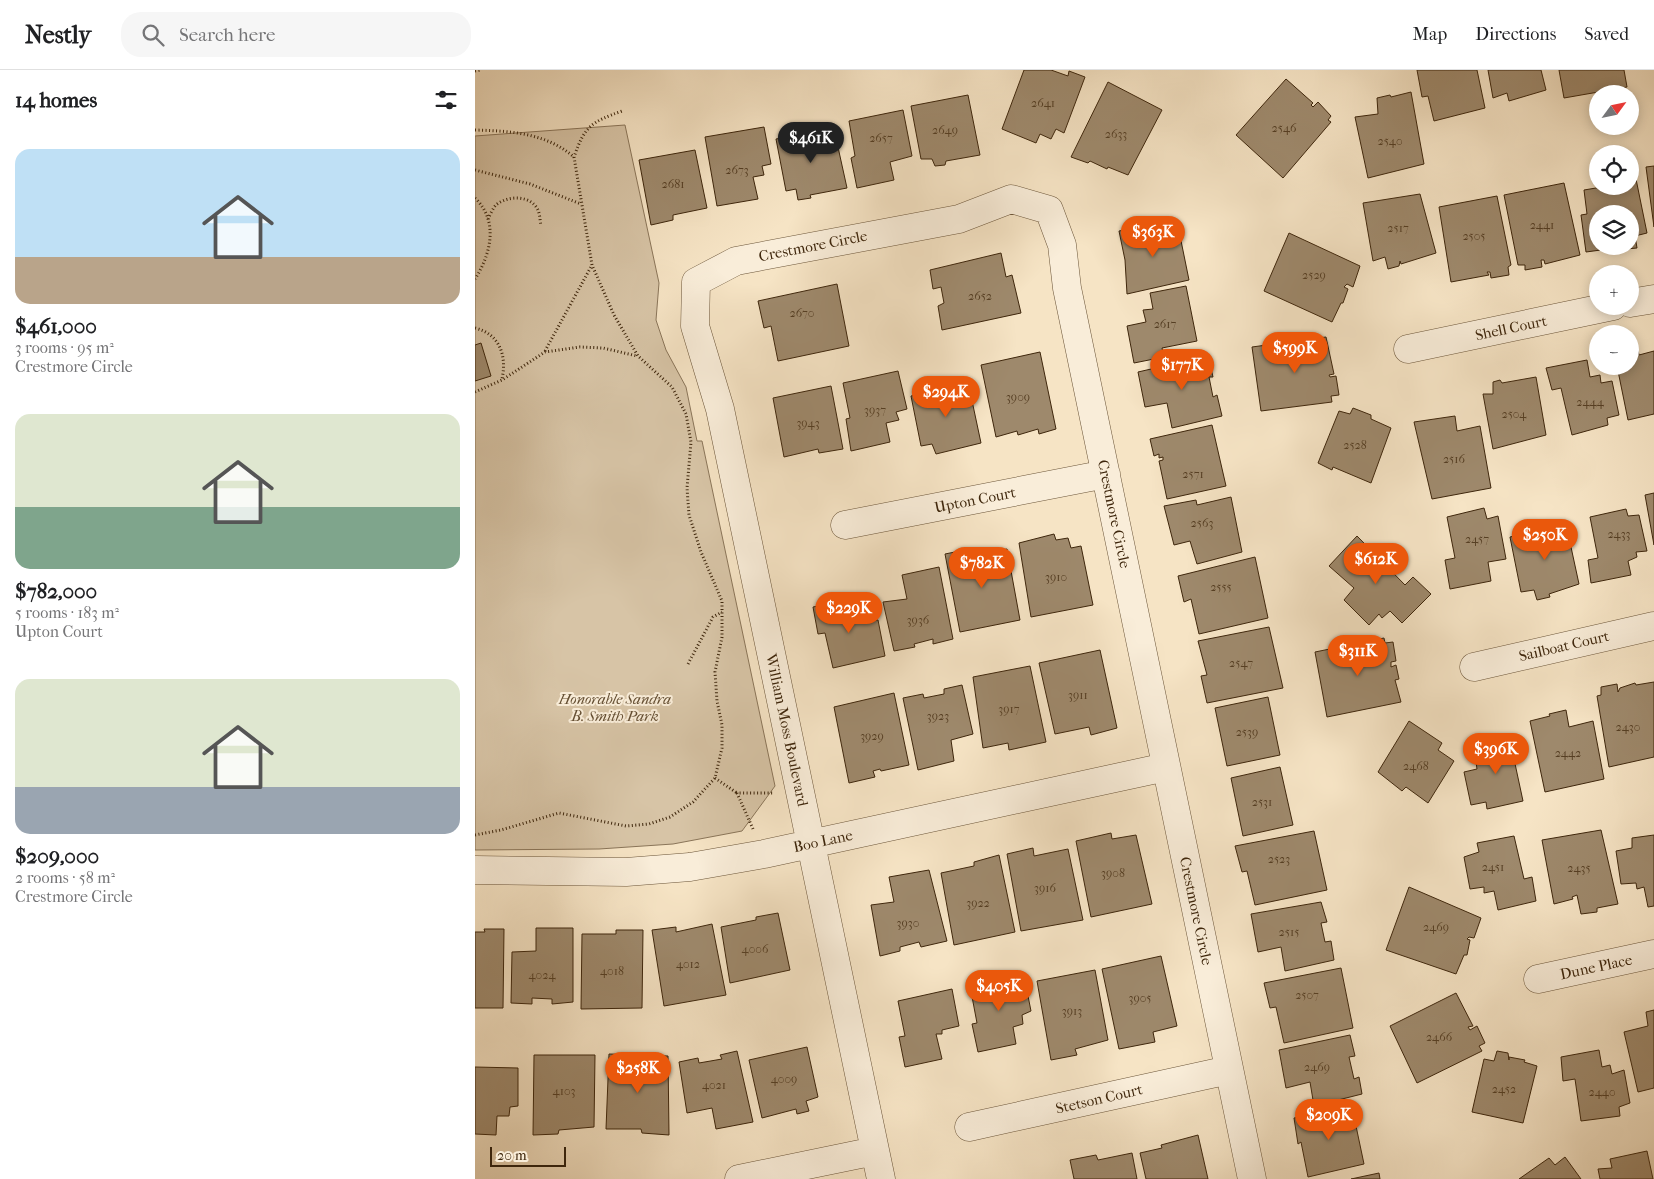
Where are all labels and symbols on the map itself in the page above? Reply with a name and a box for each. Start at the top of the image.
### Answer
north arrow [1589,85,1639,135]
house number: 2641 [1031,96,1055,110]
house number: 2546 [1272,121,1297,135]
pin: $461K [776,122,846,164]
house number: 2649 [932,123,958,137]
house number: 2633 [1105,127,1127,141]
house number: 2657 [869,131,893,145]
house number: 2540 [1377,134,1403,148]
house number: 2673 [725,163,749,177]
house number: 2681 [662,177,684,191]
pin: $363K [1118,216,1188,258]
house number: 2441 [1530,218,1554,232]
house number: 2517 [1387,221,1409,235]
street label: Crestmore Circle [757,227,869,265]
house number: 2505 [1462,229,1486,243]
house number: 2529 [1302,268,1326,282]
house number: 2652 [968,289,992,303]
house number: 2670 [790,306,814,320]
street label: Shell Court [1473,311,1549,344]
house number: 2617 [1154,317,1177,331]
pin: $599K [1260,332,1330,374]
pin: $177K [1147,348,1217,391]
pin: $294K [911,376,981,418]
house number: 3909 [1006,390,1030,404]
house number: 2444 [1576,395,1605,409]
house number: 3937 [864,403,886,417]
house number: 2504 [1502,407,1527,421]
house number: 3943 [796,416,820,430]
house number: 2528 [1343,438,1367,452]
house number: 2516 [1443,452,1466,466]
street label: Crestmore Circle [1094,458,1134,570]
house number: 2571 [1182,467,1204,481]
street label: Upton Court [933,483,1018,517]
house number: 2563 [1191,516,1213,530]
pin: $250K [1510,518,1580,561]
house number: 2433 [1607,527,1631,541]
house number: 2457 [1465,532,1489,546]
pin: $612K [1341,542,1411,585]
pin: $782K [947,546,1017,589]
house number: 3910 [1045,570,1067,584]
house number: 2555 [1210,580,1232,594]
pin: $229K [814,592,884,634]
house number: 3936 [907,613,930,627]
street label: Sailboat Court [1517,627,1611,665]
pin: $311K [1323,634,1393,677]
street label: William Moss Boulevard [762,651,812,809]
house number: 2547 [1229,656,1253,670]
house number: 3911 [1068,688,1088,702]
park label: Honorable Sandra B. Smith Park [558,690,671,725]
house number: 3917 [998,702,1020,716]
house number: 3923 [927,709,949,723]
house number: 2430 [1616,720,1640,734]
house number: 2539 [1236,725,1258,739]
house number: 3929 [860,729,884,743]
pin: $396K [1461,732,1531,775]
house number: 2442 [1555,746,1581,760]
house number: 2468 [1403,759,1429,773]
house number: 2531 [1252,795,1272,809]
street label: Boo Lane [792,826,855,856]
house number: 2523 [1268,852,1290,866]
street label: Crestmore Circle [1176,855,1216,967]
house number: 2451 [1482,860,1504,874]
house number: 2435 [1567,861,1591,875]
house number: 3908 [1101,866,1125,880]
house number: 3916 [1034,881,1056,895]
house number: 3922 [966,896,990,910]
house number: 3930 [897,916,919,930]
house number: 2469 [1423,920,1449,934]
house number: 2515 [1279,925,1299,939]
house number: 4006 [742,942,769,956]
street label: Dune Place [1558,950,1634,983]
house number: 4012 [676,957,700,971]
house number: 4018 [600,964,624,978]
house number: 4024 [529,968,556,982]
pin: $405K [964,970,1034,1012]
house number: 2507 [1295,988,1319,1002]
house number: 3905 [1128,991,1152,1005]
house number: 3913 [1062,1004,1082,1018]
house number: 2466 [1426,1030,1453,1044]
pin: $258K [603,1052,673,1094]
house number: 2469 [1304,1060,1330,1074]
house number: 4009 [771,1072,797,1086]
house number: 4021 [702,1078,726,1092]
street label: Stetson Court [1054,1080,1145,1118]
house number: 2452 [1492,1082,1516,1096]
house number: 4103 [553,1084,575,1098]
house number: 2440 [1588,1085,1616,1099]
pin: $209K [1294,1098,1364,1141]
scale bar [490,1144,566,1167]

